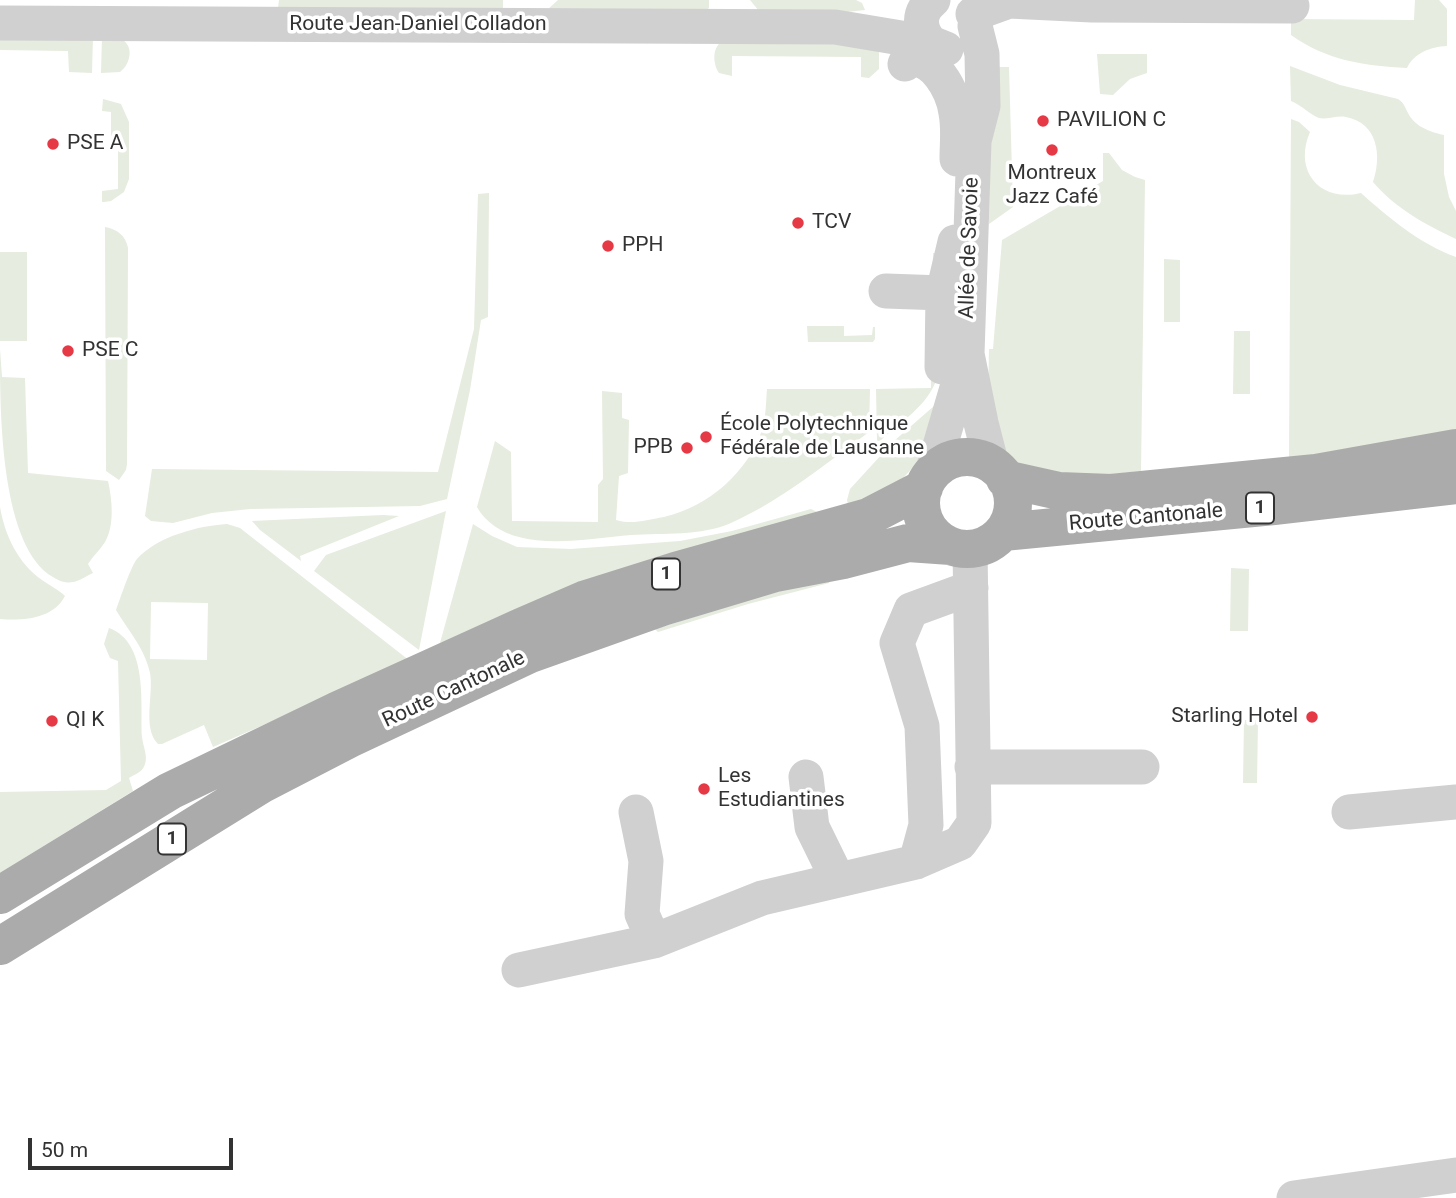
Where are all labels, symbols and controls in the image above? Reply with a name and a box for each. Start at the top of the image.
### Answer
street label: Route Jean-Daniel Colladon [289,12,547,38]
place label: PAVILION C [1057,108,1166,134]
marker: PAVILION C [1035,113,1051,129]
place label: PSE A [67,131,124,157]
marker: PSE A [45,136,61,152]
marker: Montreux Jazz Café [1044,142,1060,158]
place label: Montreux Jazz Café [1006,161,1098,211]
street label: Allée de Savoie [955,177,985,319]
place label: TCV [812,210,851,236]
marker: TCV [790,215,806,231]
place label: PPH [622,233,663,259]
marker: PPH [600,238,616,254]
place label: PSE C [82,338,139,364]
marker: PSE C [60,343,76,359]
place label: École Polytechnique Fédérale de Lausanne [720,412,924,462]
marker: École Polytechnique Fédérale de Lausanne [698,429,714,445]
place label: PPB [633,435,673,461]
marker: PPB [679,440,695,456]
road number: 1 [1246,492,1274,524]
street label: Route Cantonale [1068,499,1224,537]
road number: 1 [652,558,680,590]
street label: Route Cantonale [379,646,529,734]
place label: Starling Hotel [1171,704,1298,730]
place label: QI K [66,708,105,734]
marker: Starling Hotel [1304,709,1320,725]
marker: QI K [44,713,60,729]
place label: Les Estudiantines [718,764,845,814]
marker: Les Estudiantines [696,781,712,797]
road number: 1 [158,824,186,854]
scale bar [32,1124,236,1168]
text: 50 m [41,1138,88,1162]

